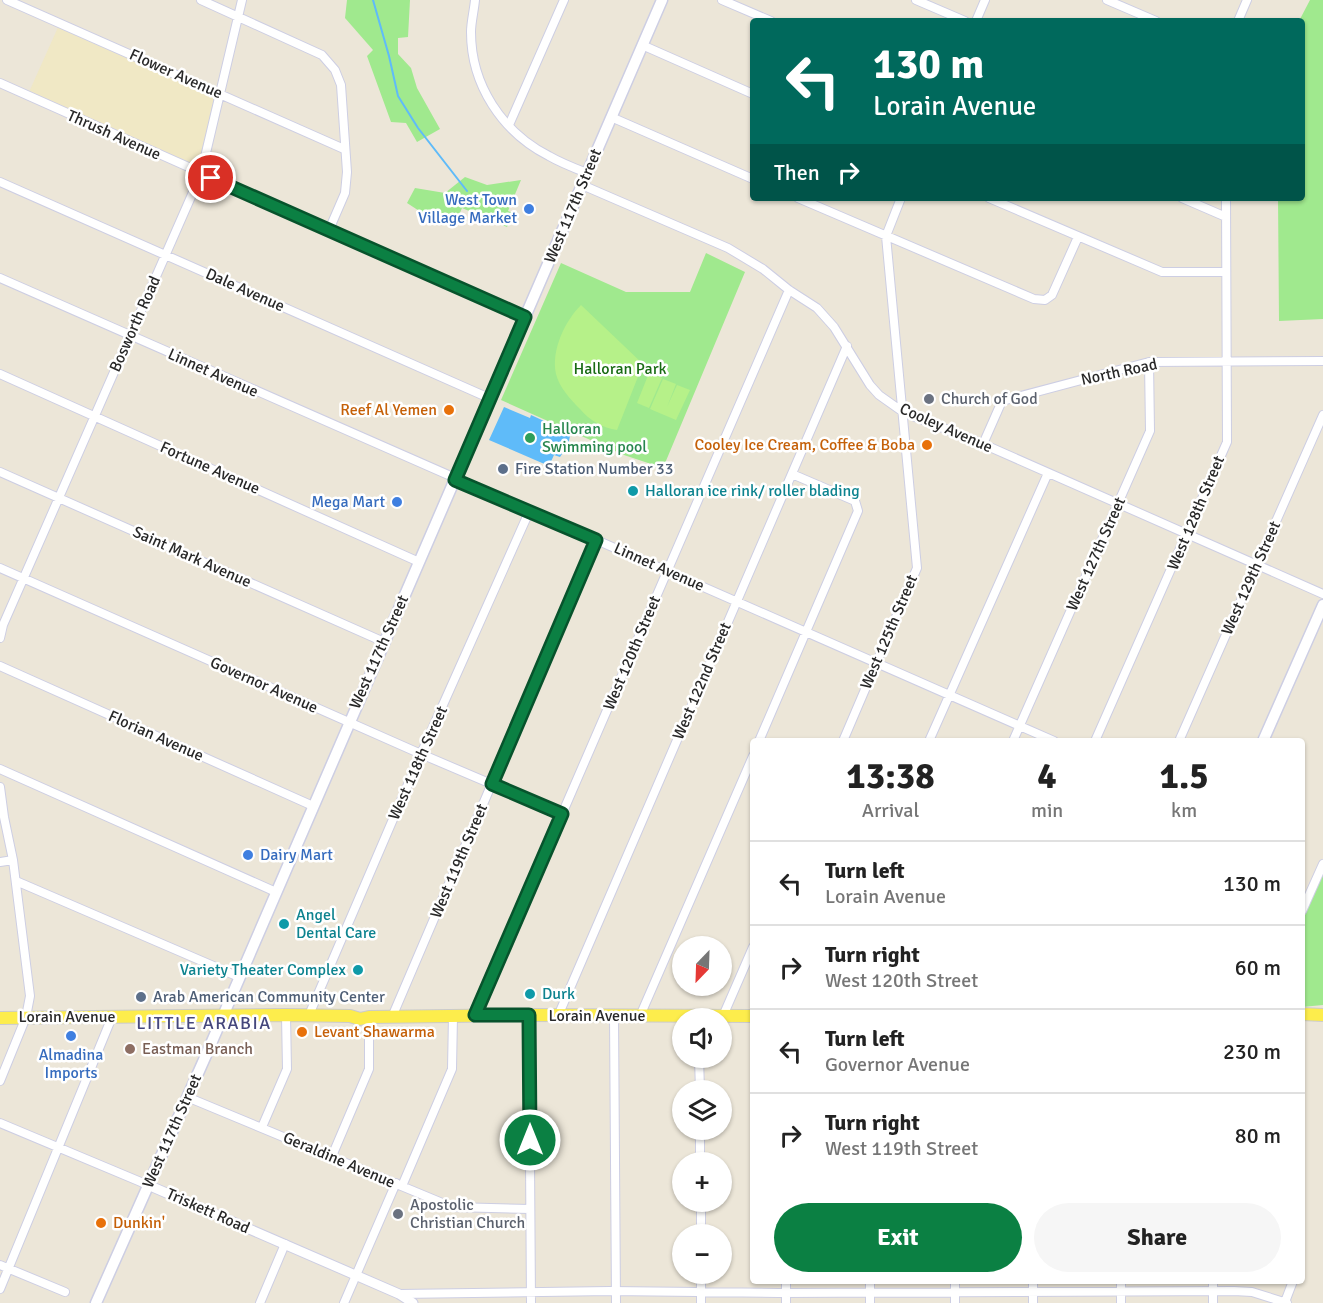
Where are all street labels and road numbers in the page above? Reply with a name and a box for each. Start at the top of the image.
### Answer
street label: Flower Avenue [126,45,226,103]
street label: Thrush Avenue [64,105,164,165]
street label: West 117th Street [540,145,606,266]
street label: Dale Avenue [202,264,288,316]
street label: Bosworth Road [105,273,165,375]
street label: Linnet Avenue [165,344,261,402]
street label: North Road [1079,354,1159,390]
street label: Cooley Avenue [896,399,996,457]
street label: Fortune Avenue [157,437,263,499]
street label: West 128th Street [1163,452,1229,573]
street label: West 127th Street [1062,494,1130,614]
street label: West 129th Street [1217,518,1285,638]
street label: Saint Mark Avenue [130,522,254,592]
street label: Linnet Avenue [611,538,707,596]
street label: West 125th Street [856,571,922,692]
street label: West 117th Street [345,592,413,712]
street label: West 120th Street [599,592,665,713]
street label: West 122nd Street [668,619,736,743]
street label: Governor Avenue [207,652,321,718]
street label: West 118th Street [384,703,452,823]
street label: Florian Avenue [105,706,207,766]
street label: West 119th Street [426,800,492,921]
street label: Lorain Avenue [549,1006,645,1026]
street label: Lorain Avenue [19,1007,115,1027]
street label: West 117th Street [138,1071,206,1191]
street label: Geraldine Avenue [280,1127,398,1193]
street label: Triskett Road [163,1184,253,1238]

